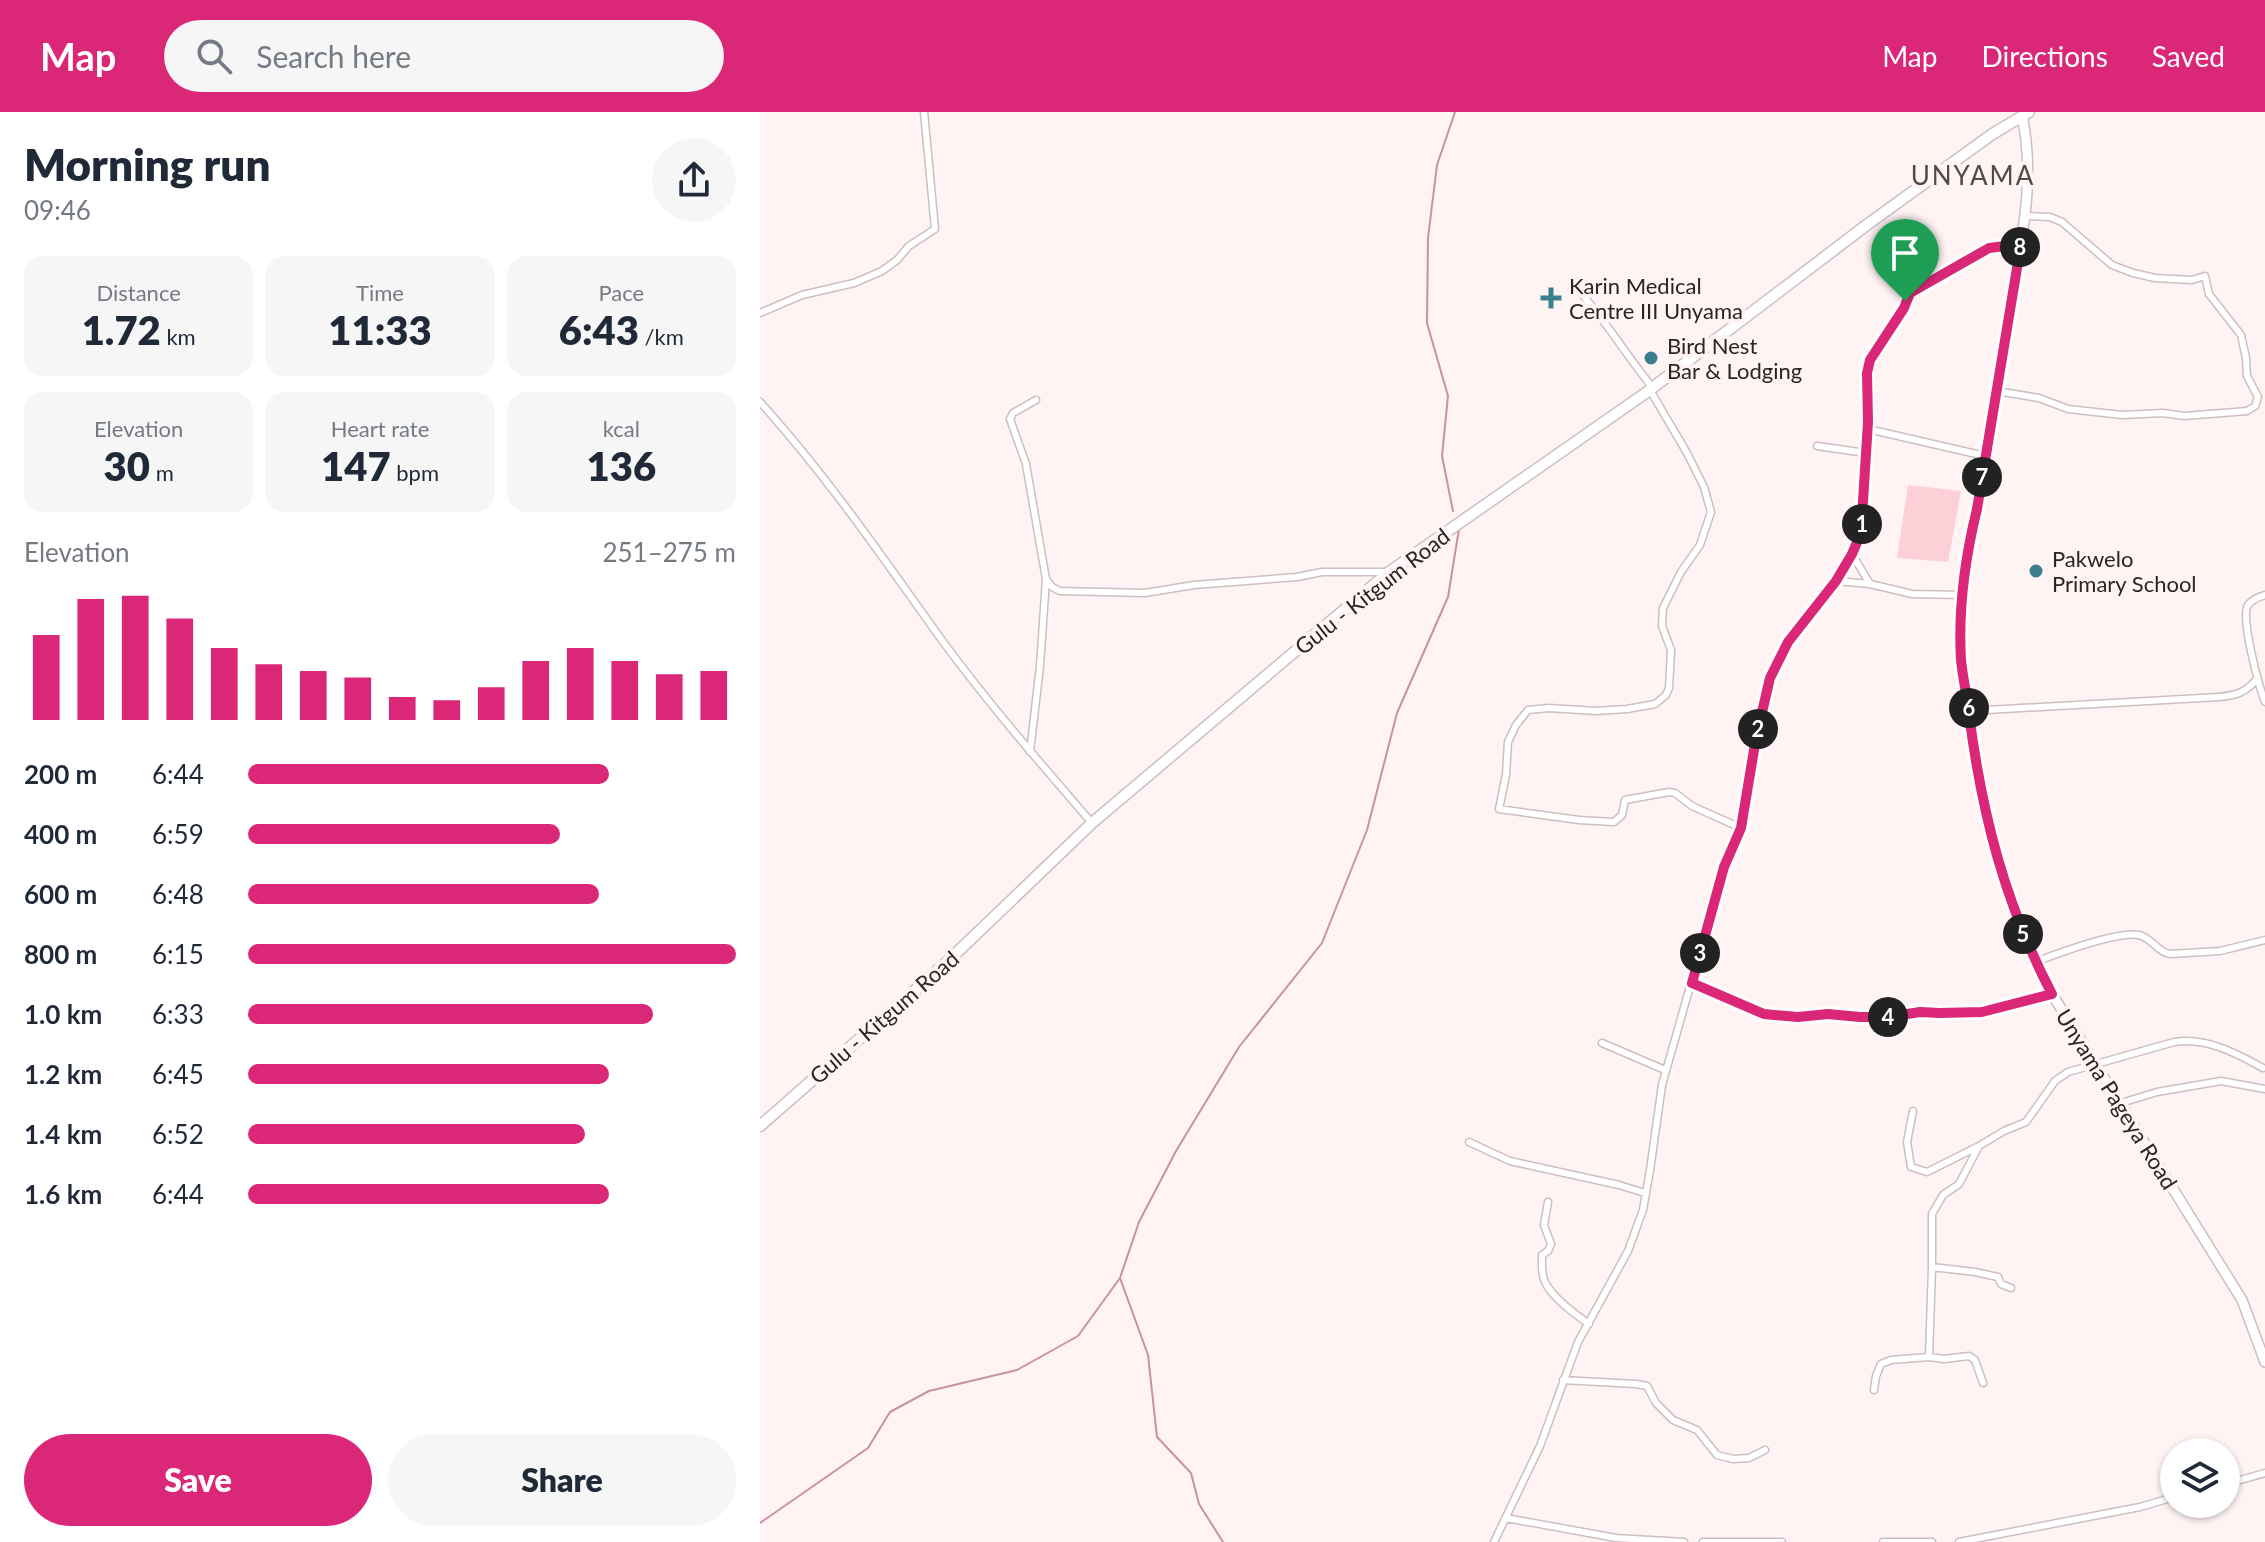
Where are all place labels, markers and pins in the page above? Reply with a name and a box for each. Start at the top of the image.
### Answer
pin [1871,219,1939,301]
pin: 8 [2000,227,2040,267]
place label: Karin Medical Centre III Unyama [1569,272,1743,324]
marker: Karin Medical Centre III Unyama [1540,287,1562,309]
place label: Bird Nest Bar & Lodging [1667,332,1802,384]
marker: Bird Nest Bar & Lodging [1642,349,1660,367]
pin: 7 [1962,457,2002,497]
pin: 1 [1842,504,1882,544]
place label: Pakwelo Primary School [2052,545,2197,597]
marker: Pakwelo Primary School [2027,562,2045,580]
pin: 6 [1949,688,1989,728]
pin: 2 [1738,709,1778,749]
pin: 5 [2003,914,2043,954]
pin: 3 [1680,933,1720,973]
pin: 4 [1868,997,1908,1037]

